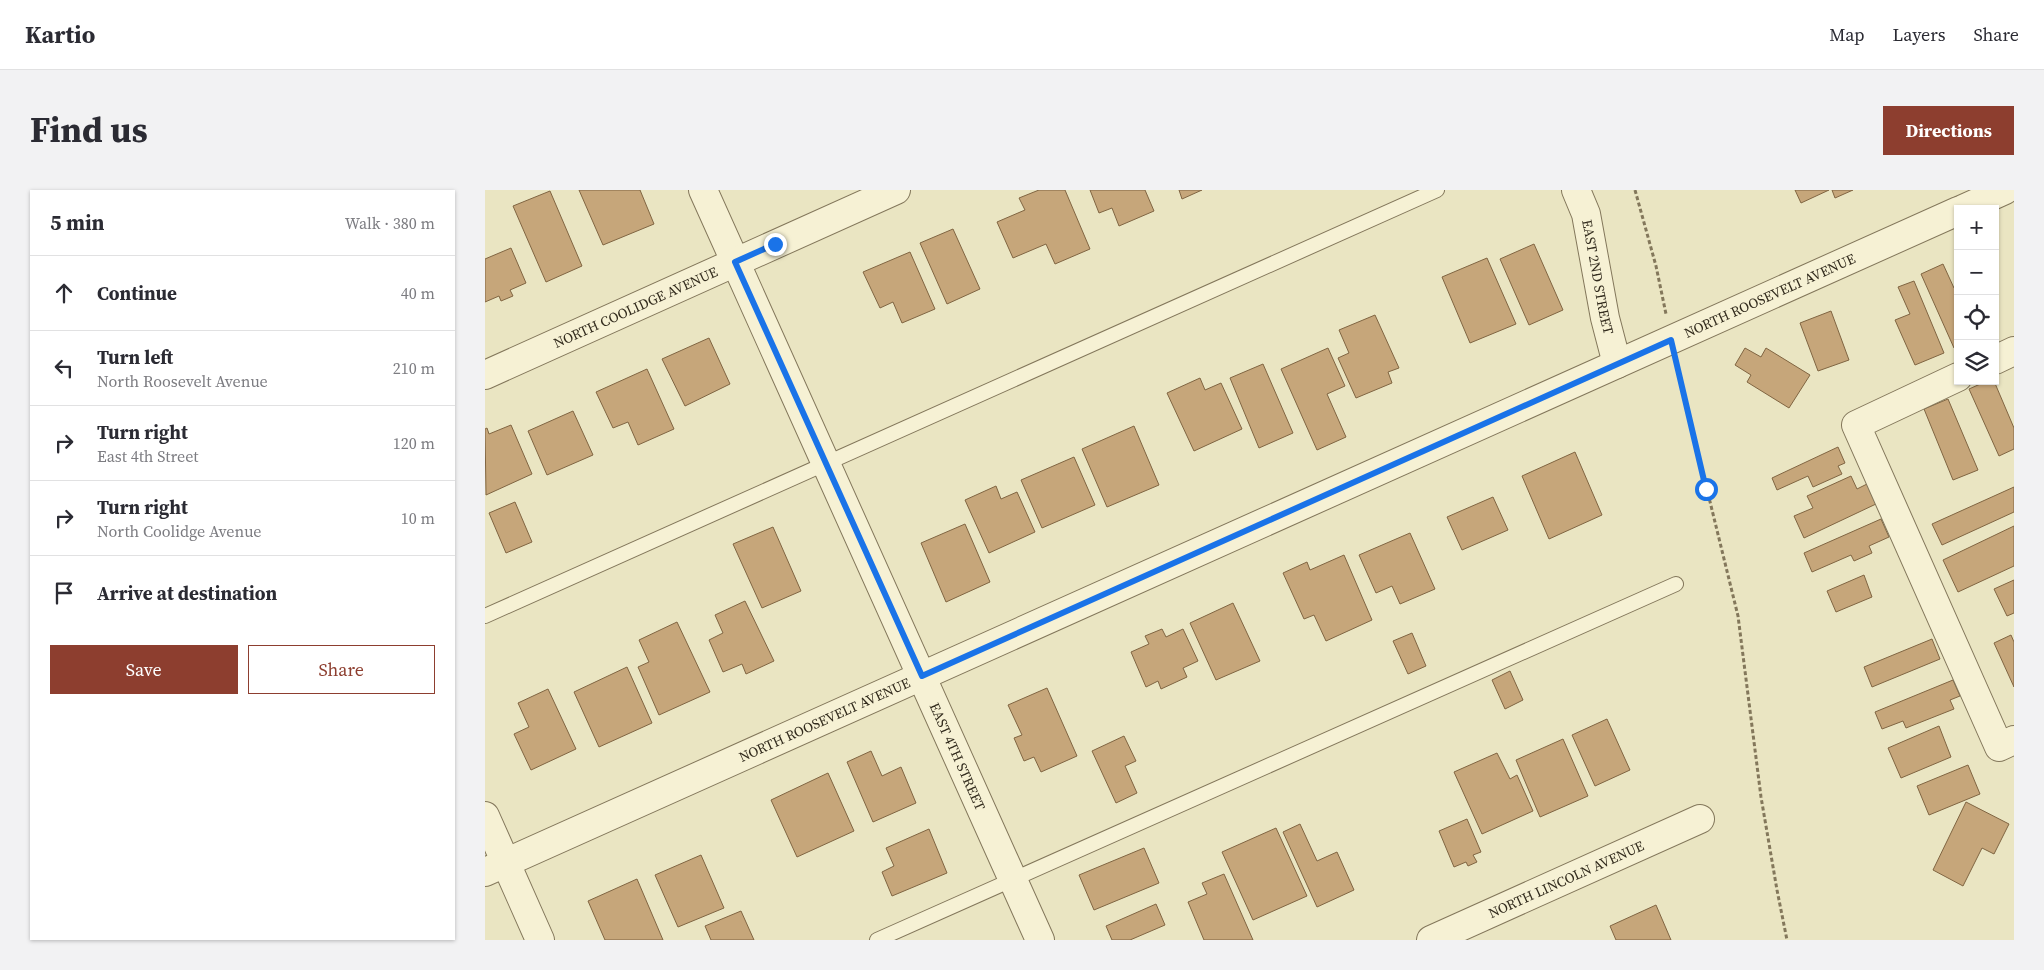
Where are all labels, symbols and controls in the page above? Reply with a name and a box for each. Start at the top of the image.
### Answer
text: Kartio [25,18,95,51]
text: Map [1829,22,1864,47]
text: Layers [1892,22,1945,47]
text: Share [1973,22,2019,47]
text: Find us [30,106,148,154]
button: Directions [1883,106,2014,155]
map controls [1954,205,1999,385]
button: + [1954,205,1999,250]
text: 5 min [50,208,105,237]
text: Walk · 380 m [345,212,435,234]
street label: EAST 2ND STREET [1577,218,1619,337]
route end [764,233,787,256]
street label: NORTH ROOSEVELT AVENUE [1681,248,1858,343]
button: − [1954,250,1999,295]
street label: NORTH COOLIDGE AVENUE [550,262,721,353]
icon: ahead [50,279,78,307]
text: Continue [97,280,177,306]
text: 40 m [401,282,435,304]
button: locate [1954,295,1999,340]
button: layers [1954,340,1999,385]
text: Turn left [97,344,173,370]
icon: left [50,354,78,382]
text: 210 m [393,357,435,379]
text: North Roosevelt Avenue [97,370,268,392]
text: Turn right [97,419,188,445]
icon: right [50,429,78,457]
text: 120 m [393,432,435,454]
text: East 4th Street [97,445,199,467]
route start [1695,478,1718,501]
text: Turn right [97,494,188,520]
icon: right [50,504,78,532]
text: 10 m [401,507,435,529]
text: North Coolidge Avenue [97,520,261,542]
icon: arrive [50,579,78,607]
text: Arrive at destination [97,580,277,606]
button: Save [50,645,238,694]
button: Share [248,645,435,694]
street label: NORTH ROOSEVELT AVENUE [736,673,913,767]
street label: EAST 4TH STREET [925,699,991,814]
street label: NORTH LINCOLN AVENUE [1485,836,1647,923]

